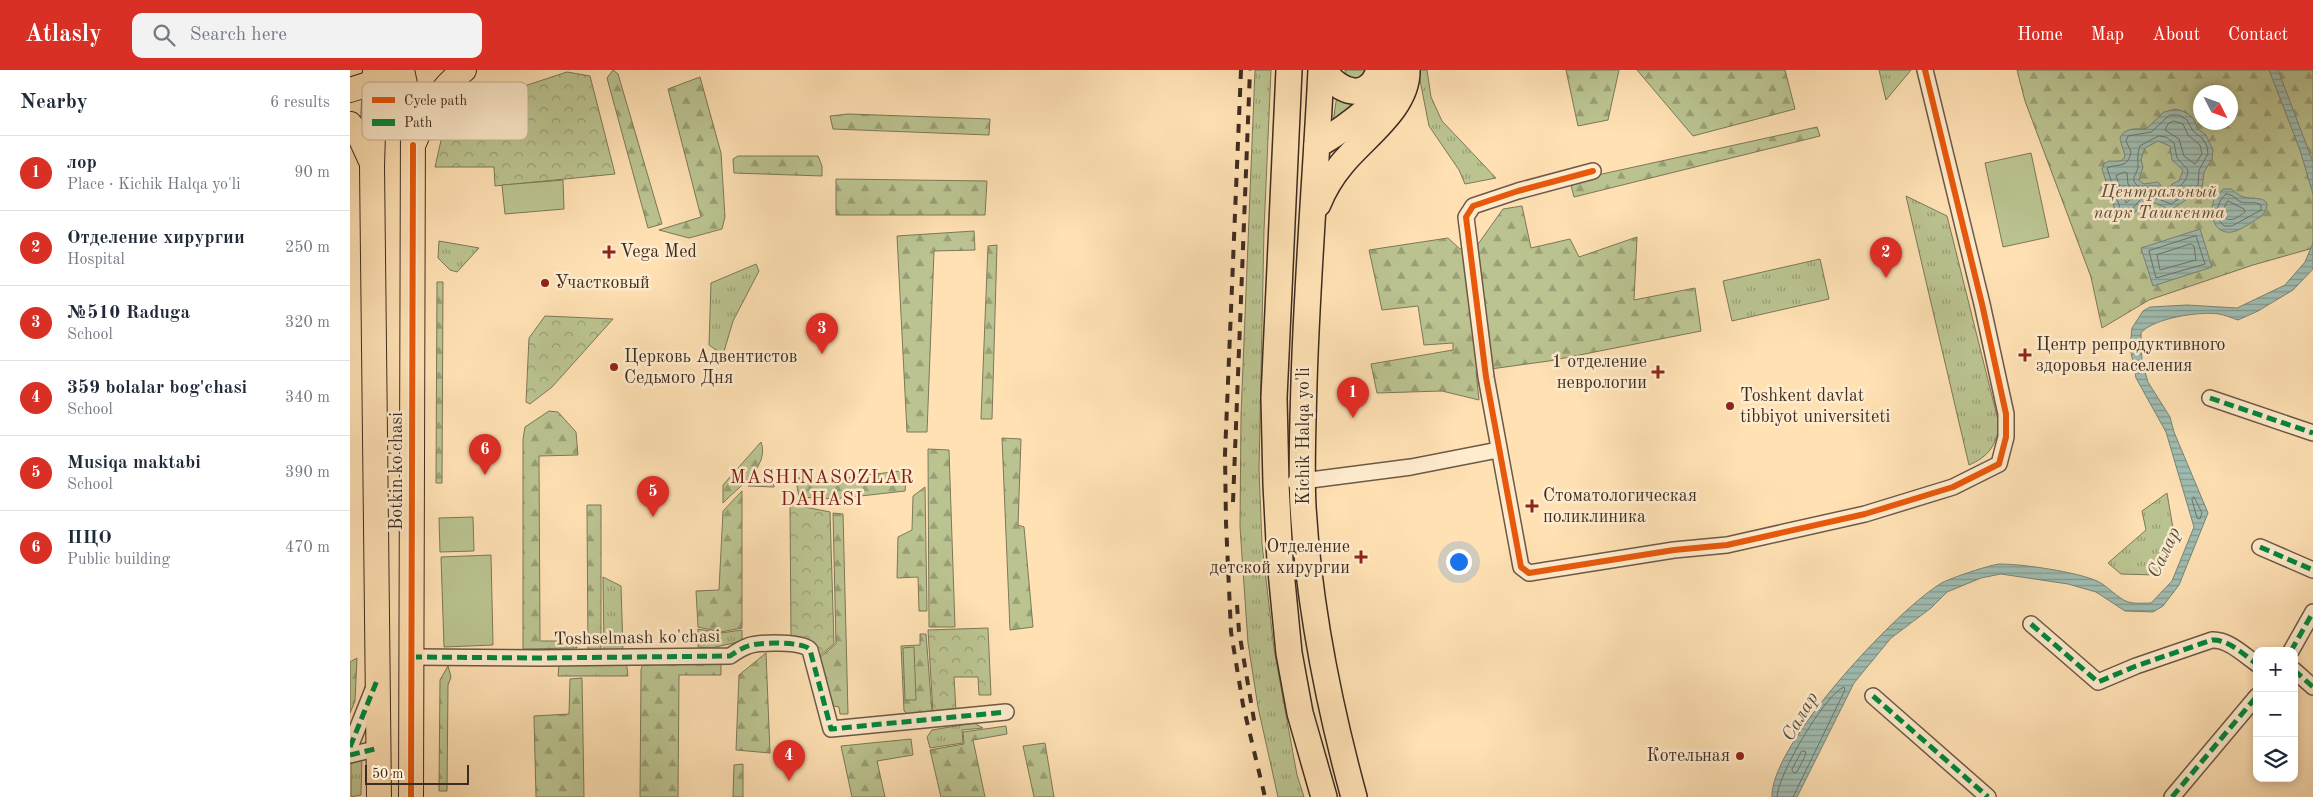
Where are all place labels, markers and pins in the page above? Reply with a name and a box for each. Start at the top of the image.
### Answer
pin: 2 [1870,237,1902,278]
place label: Vega Med [620,243,697,261]
marker: Vega Med [602,245,616,259]
place label: Участковый [555,274,650,292]
marker: Участковый [539,277,551,289]
pin: 3 [806,313,838,354]
place label: Центр репродуктивного здоровья населения [2036,336,2226,375]
place label: Церковь Адвентистов Седьмого Дня [624,348,797,387]
marker: Центр репродуктивного здоровья населения [2018,348,2032,362]
place label: 1 отделение неврологии [1552,353,1647,392]
marker: Церковь Адвентистов Седьмого Дня [608,361,620,373]
marker: 1 отделение неврологии [1651,365,1665,379]
pin: 1 [1337,377,1369,418]
place label: Toshkent davlat tibbiyot universiteti [1740,387,1890,426]
marker: Toshkent davlat tibbiyot universiteti [1724,400,1736,412]
pin: 6 [469,434,501,475]
pin: 5 [637,476,669,517]
place label: Стоматологическая поликлиника [1543,487,1697,526]
marker: Стоматологическая поликлиника [1525,499,1539,513]
place label: Отделение детской хирургии [1210,538,1350,577]
marker: Отделение детской хирургии [1354,550,1368,564]
pin: 4 [773,740,805,781]
place label: Котельная [1647,747,1730,765]
marker: Котельная [1734,750,1746,762]

